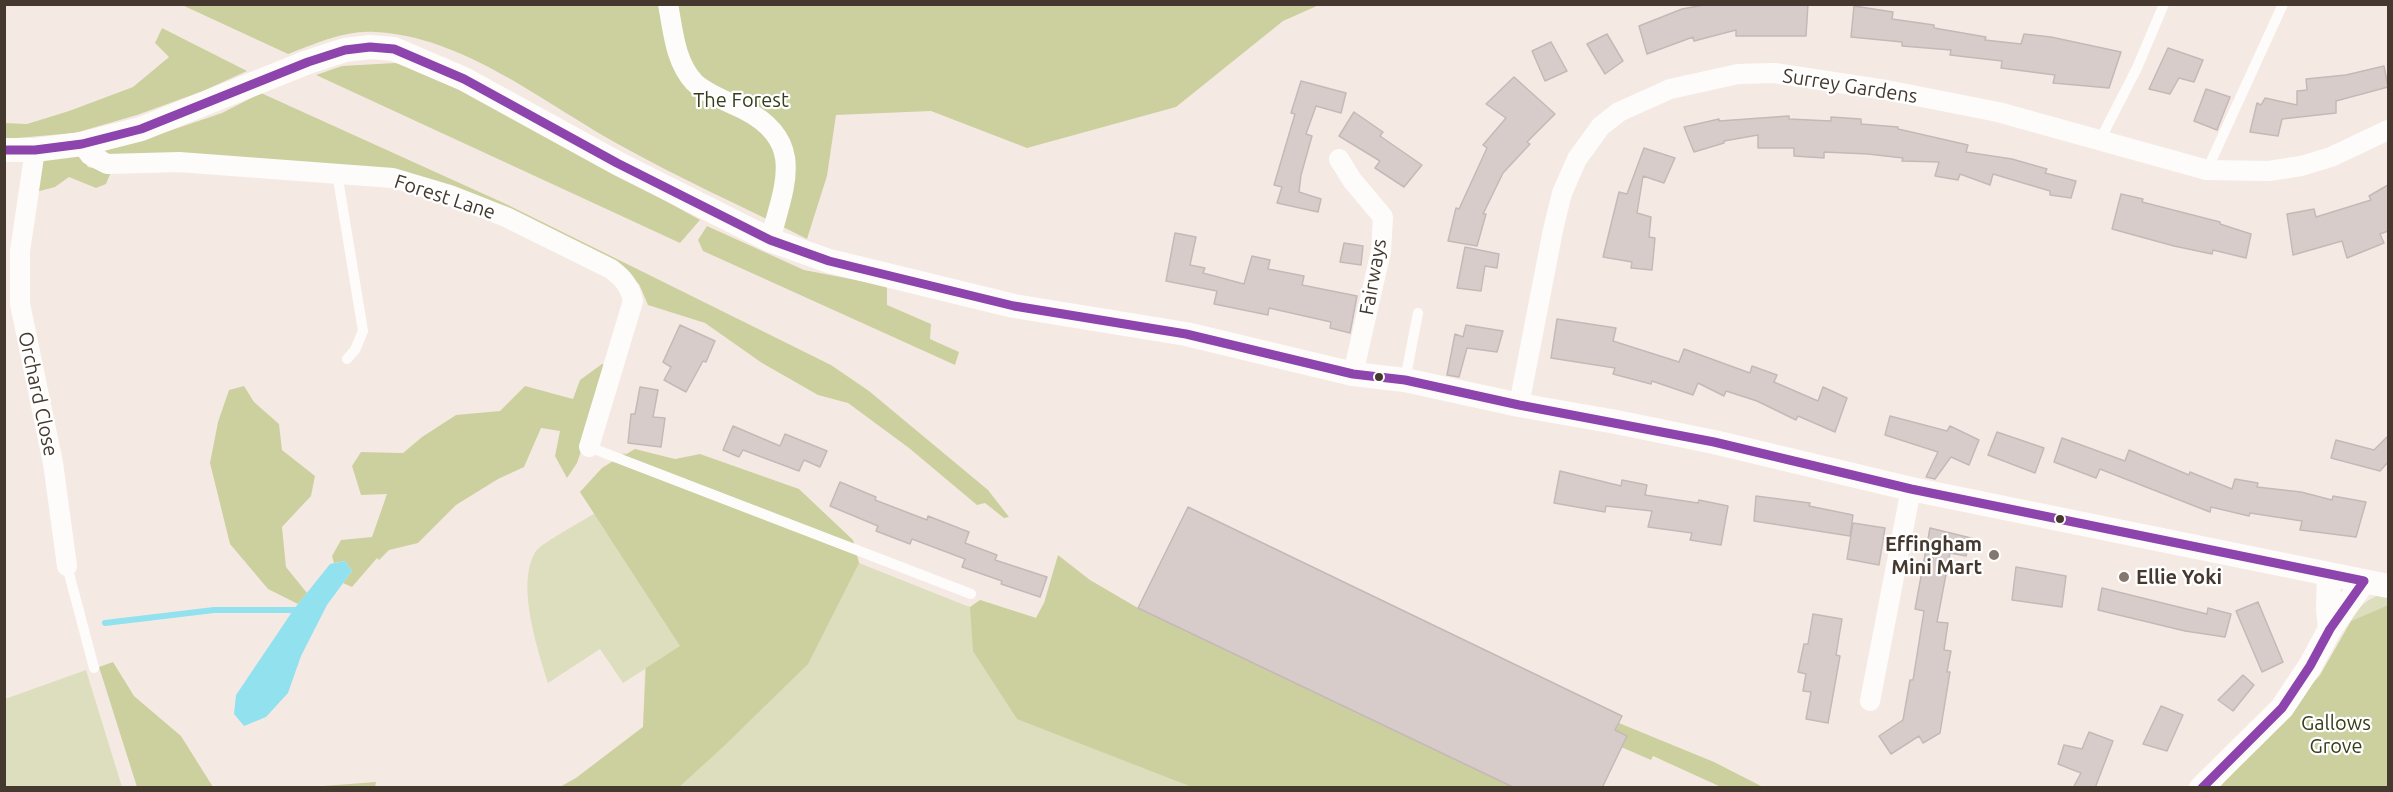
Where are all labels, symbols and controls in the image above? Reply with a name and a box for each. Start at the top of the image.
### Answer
street label: Surrey Gardens [1781,63,1919,109]
park label: The Forest [693,88,789,112]
street label: Forest Lane [391,169,499,225]
street label: Fairways [1355,237,1391,317]
street label: Orchard Close [13,329,63,459]
unlabelled marker [1373,371,1385,383]
unlabelled marker [2054,513,2066,525]
place label: Effingham Mini Mart [1885,532,1982,579]
marker: Effingham Mini Mart [1987,548,2001,562]
place label: Ellie Yoki [2136,565,2222,589]
marker: Ellie Yoki [2117,570,2131,584]
park label: Gallows Grove [2301,711,2371,758]

